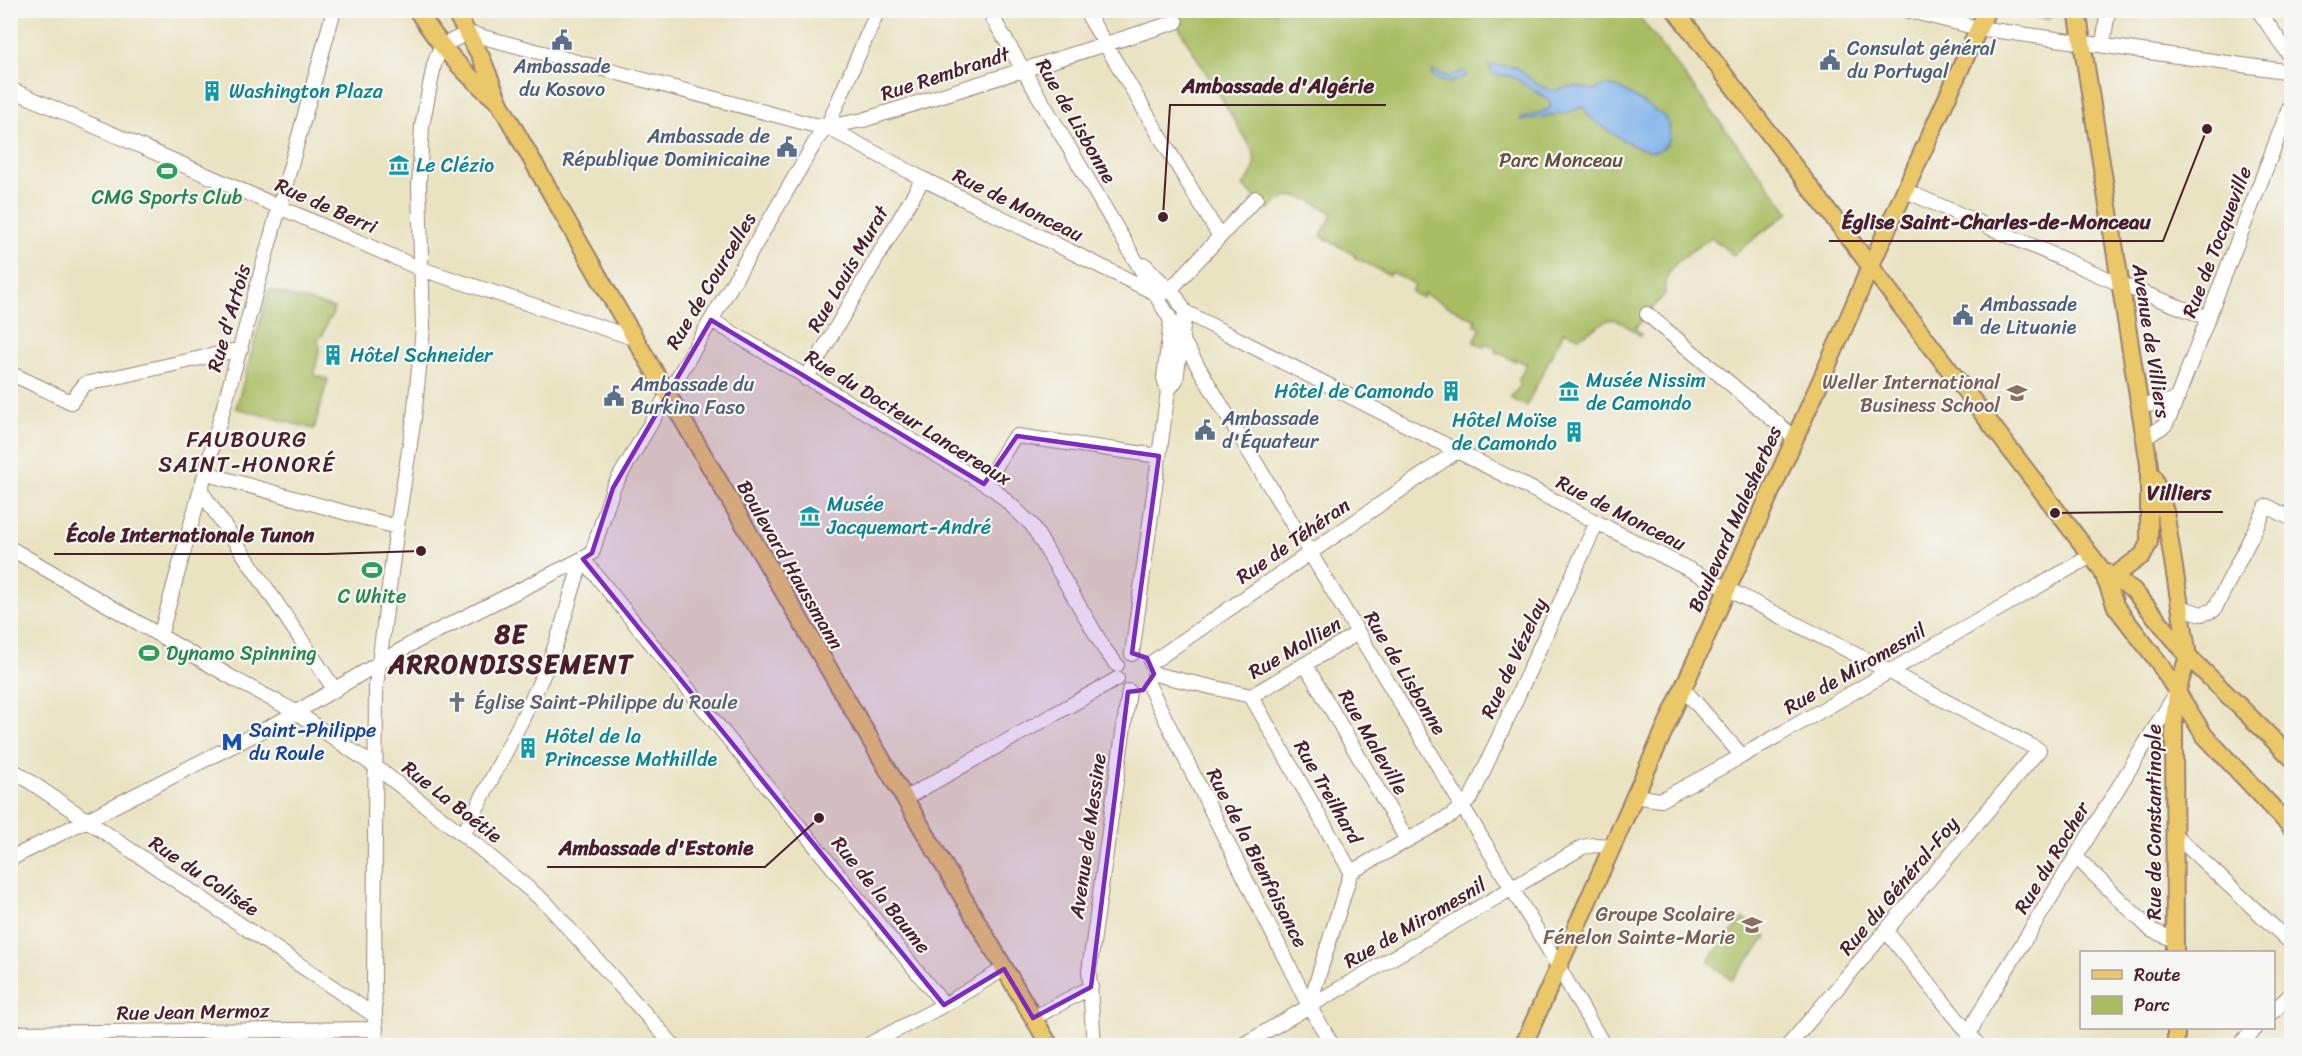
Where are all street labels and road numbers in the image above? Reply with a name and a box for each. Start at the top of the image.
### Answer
street label: Rue Rembrandt [876,36,1015,111]
street label: Rue de Lisbonne [1026,52,1126,191]
street label: Rue de Monceau [947,158,1090,252]
street label: Rue de Tocqueville [2172,161,2262,323]
street label: Rue de Berri [269,168,384,245]
street label: Rue Louis Murat [798,198,899,339]
street label: Rue de Courcelles [656,205,766,356]
street label: Rue d'Artois [197,259,261,376]
street label: Avenue de Villiers [2121,260,2181,421]
street label: Rue du Docteur Lancereaux [798,340,1019,496]
street label: Boulevard Malesherbes [1678,419,1792,618]
street label: Rue de Monceau [1550,465,1692,561]
street label: Boulevard Haussmann [727,473,853,657]
street label: Rue de Téhéran [1228,488,1358,594]
street label: Rue de Vézelay [1471,591,1558,724]
street label: Rue de Lisbonne [1354,604,1456,742]
street label: Rue Mollien [1241,607,1349,689]
street label: Rue de Miromesnil [1777,614,1933,724]
street label: Rue Maleville [1329,682,1418,802]
street label: Rue de Constantinople [2137,724,2172,920]
street label: Rue Treilhard [1284,733,1373,852]
street label: Rue La Boétie [394,751,510,853]
street label: Avenue de Messine [1059,751,1117,922]
street label: Rue de la Bienfaisance [1196,762,1318,954]
street label: Rue du Rocher [2005,793,2100,921]
street label: Rue du Général-Foy [1830,808,1968,964]
street label: Rue du Colisée [142,826,267,926]
street label: Rue de la Baume [822,828,940,962]
street label: Rue de Miromesnil [1337,868,1493,978]
street label: Rue Jean Mermoz [116,993,270,1031]

